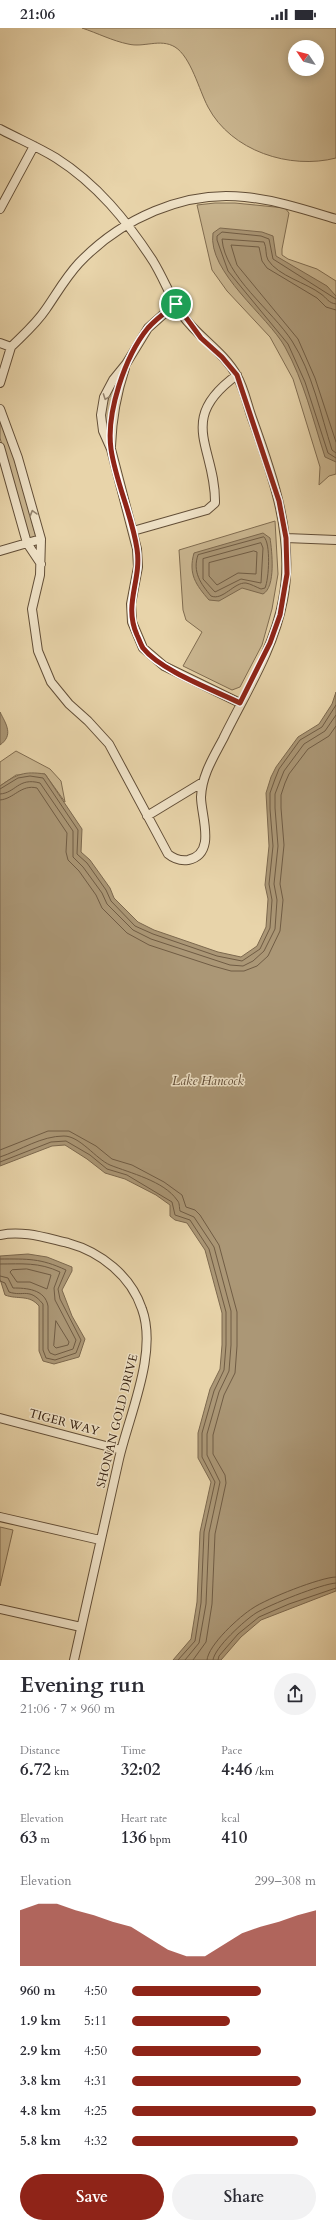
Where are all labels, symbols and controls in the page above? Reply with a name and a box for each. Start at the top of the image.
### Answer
text: 21:06 [20,4,55,24]
north arrow [288,40,324,76]
map controls [288,40,324,76]
pin [159,287,193,321]
icon: arrive [165,293,187,315]
one-way arrow [102,393,110,400]
one-way arrow [30,510,38,516]
water label: Lake Hancock [172,1072,245,1090]
street label: SHONAN GOLD DRIVE [93,1353,141,1489]
street label: TIGER WAY [27,1405,101,1439]
text: Evening run [20,1670,145,1700]
button: share [274,1673,316,1715]
text: 21:06 · 7 × 960 m [20,1700,115,1718]
text: Distance [20,1743,60,1758]
text: Time [121,1743,146,1758]
text: Pace [221,1743,243,1758]
text: 6.72 [20,1758,51,1781]
text: 32:02 [121,1758,160,1781]
text: 4:46 [221,1758,252,1781]
text: km [51,1764,69,1779]
text: /km [252,1764,274,1779]
text: Elevation [20,1811,64,1826]
text: Heart rate [121,1811,167,1826]
text: kcal [221,1811,240,1826]
text: 63 [20,1826,37,1849]
text: 136 [121,1826,147,1849]
text: 410 [221,1826,247,1849]
text: m [37,1832,50,1847]
text: bpm [147,1832,171,1847]
text: Elevation [20,1872,72,1890]
text: 299–308 m [254,1872,316,1890]
text: 960 m [20,1982,55,2000]
text: 4:50 [84,1982,107,2000]
text: 1.9 km [20,2012,61,2030]
text: 5:11 [84,2012,107,2030]
text: 2.9 km [20,2042,61,2060]
text: 4:50 [84,2042,107,2060]
text: 3.8 km [20,2072,61,2090]
text: 4:31 [84,2072,107,2090]
text: 4.8 km [20,2102,61,2120]
text: 4:25 [84,2102,107,2120]
text: 5.8 km [20,2132,61,2150]
text: 4:32 [84,2132,107,2150]
button: Save [20,2174,164,2220]
button: Share [172,2174,316,2220]

